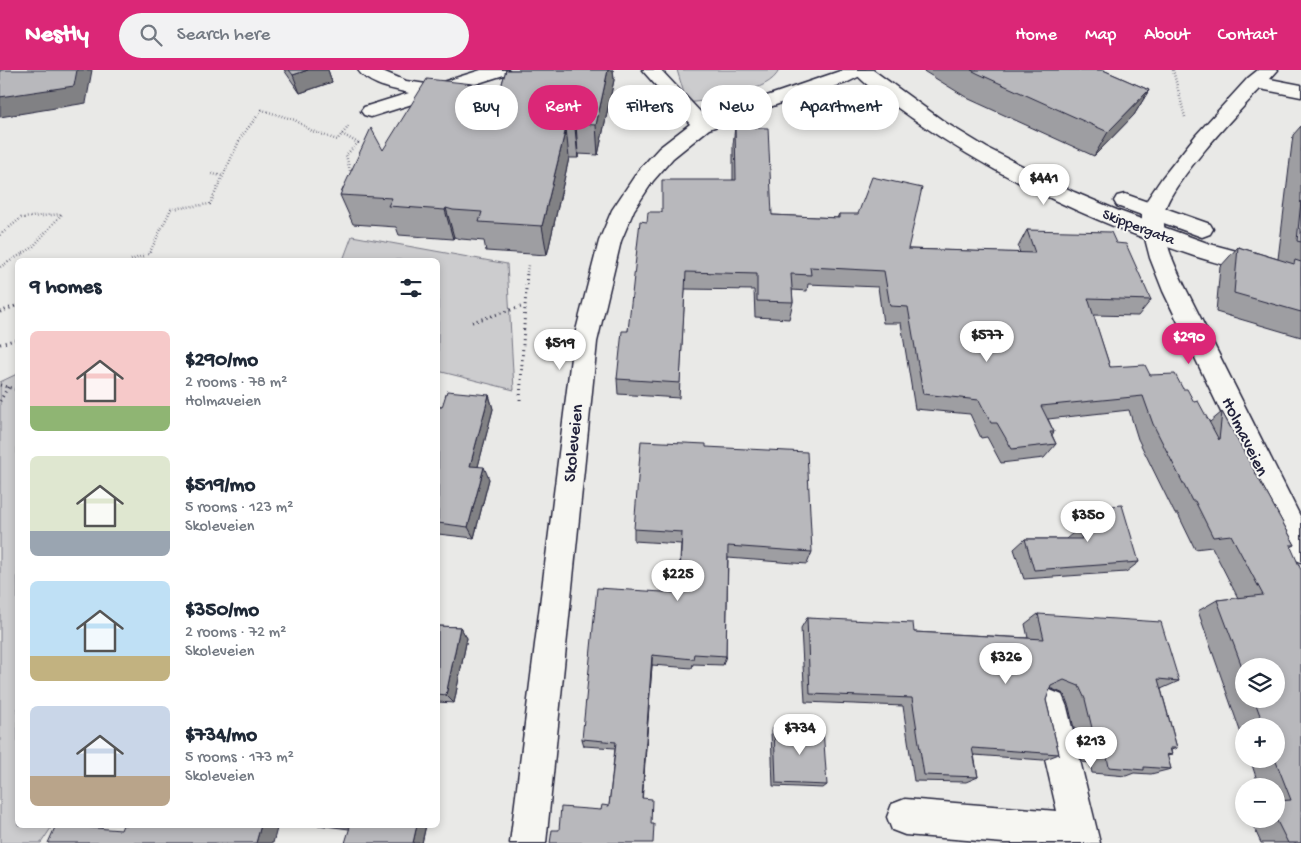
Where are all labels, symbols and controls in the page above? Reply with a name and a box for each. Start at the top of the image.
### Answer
search box [119,13,469,58]
text: Nestly [25,21,89,50]
icon: search [137,21,165,49]
text: Search here [177,24,270,47]
text: Home [1015,25,1057,46]
text: Map [1085,25,1116,46]
text: About [1144,25,1190,46]
text: Contact [1218,25,1276,46]
chip: Buy [455,85,518,130]
chip: Rent [528,85,598,130]
chip: Filters [608,85,691,130]
chip: New [701,85,772,130]
chip: Apartment [782,85,899,130]
pin: $441 [1014,164,1074,206]
text: $441 [1030,170,1058,189]
street label: Skippergata [1100,206,1178,250]
icon: filters [397,274,425,302]
text: 9 homes [30,276,101,301]
pin: $577 [957,320,1017,363]
pin: $290 [1159,322,1219,365]
text: $577 [971,327,1003,346]
pin: $519 [530,328,590,371]
text: $290 [1173,329,1205,348]
text: $519 [545,335,575,354]
text: $290/mo [185,349,258,374]
icon: home [70,351,130,411]
text: 2 rooms · 78 m² [185,374,287,393]
text: Holmaveien [185,393,261,412]
street label: Holmaveien [1216,394,1272,480]
street label: Skoleveien [560,403,589,483]
text: $519/mo [185,474,255,499]
icon: home [70,476,130,536]
text: 5 rooms · 123 m² [185,499,293,518]
pin: $350 [1058,500,1118,543]
text: $350 [1072,507,1105,526]
text: Skoleveien [185,518,254,537]
pin: $225 [648,560,708,602]
text: $225 [662,566,694,585]
text: $350/mo [185,599,259,624]
icon: home [70,601,130,661]
text: 2 rooms · 72 m² [185,624,286,643]
pin: $326 [976,642,1036,685]
text: Skoleveien [185,643,254,662]
text: $326 [990,649,1022,668]
map controls [1235,658,1285,828]
button: layers [1235,658,1285,708]
pin: $734 [770,714,830,756]
button: + [1235,718,1285,768]
text: $734 [784,720,816,739]
text: $734/mo [185,724,257,749]
icon: home [70,726,130,786]
pin: $213 [1061,726,1121,769]
text: $213 [1076,733,1106,752]
text: 5 rooms · 173 m² [185,749,294,768]
text: Skoleveien [185,768,254,787]
button: − [1235,778,1285,828]

